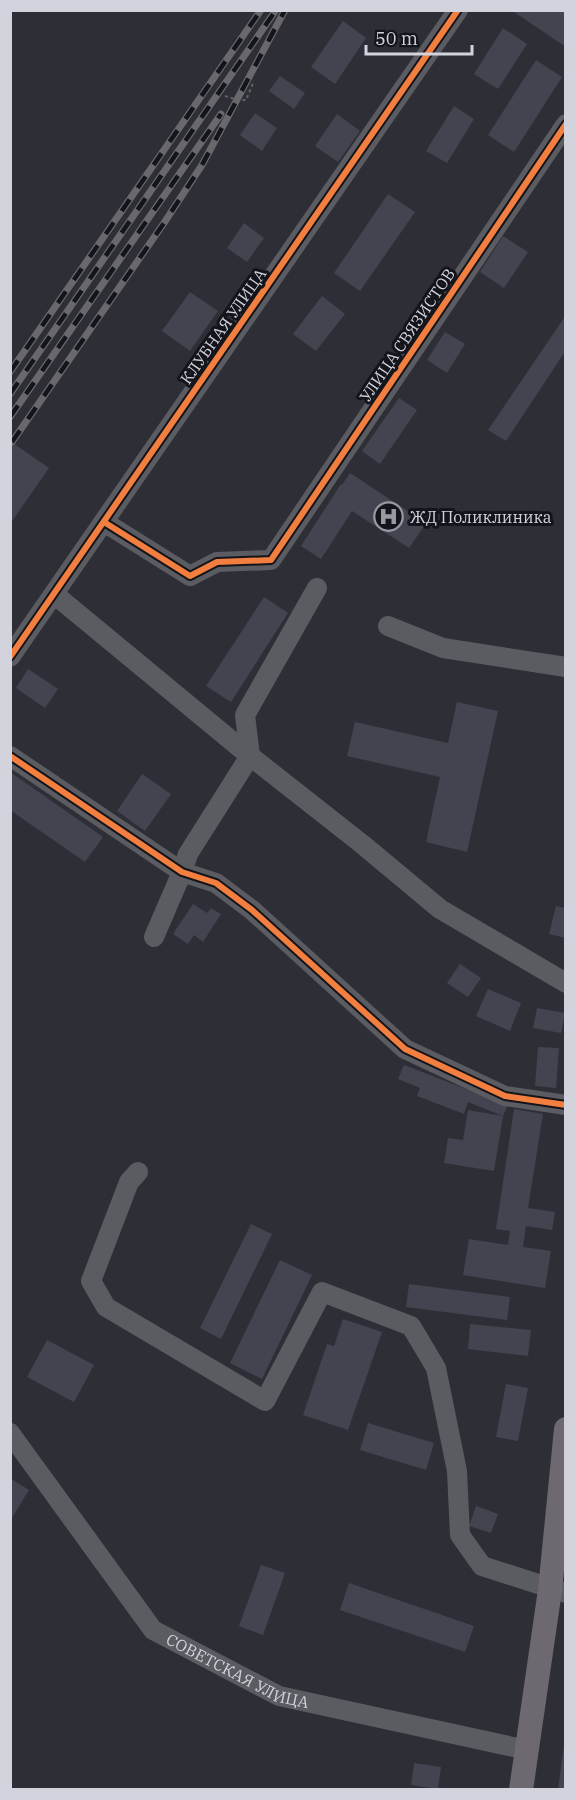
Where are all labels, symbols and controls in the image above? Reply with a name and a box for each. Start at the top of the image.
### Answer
scale bar [366,18,472,56]
text: 50 m [375,27,418,50]
street label: КЛУБНАЯ УЛИЦА [176,264,270,388]
street label: УЛИЦА СВЯЗИСТОВ [355,265,459,405]
hospital icon: ЖД Поликлиника [373,501,405,533]
place label: ЖД Поликлиника [410,507,552,527]
street label: СОВЕТСКАЯ УЛИЦА [163,1629,311,1712]

